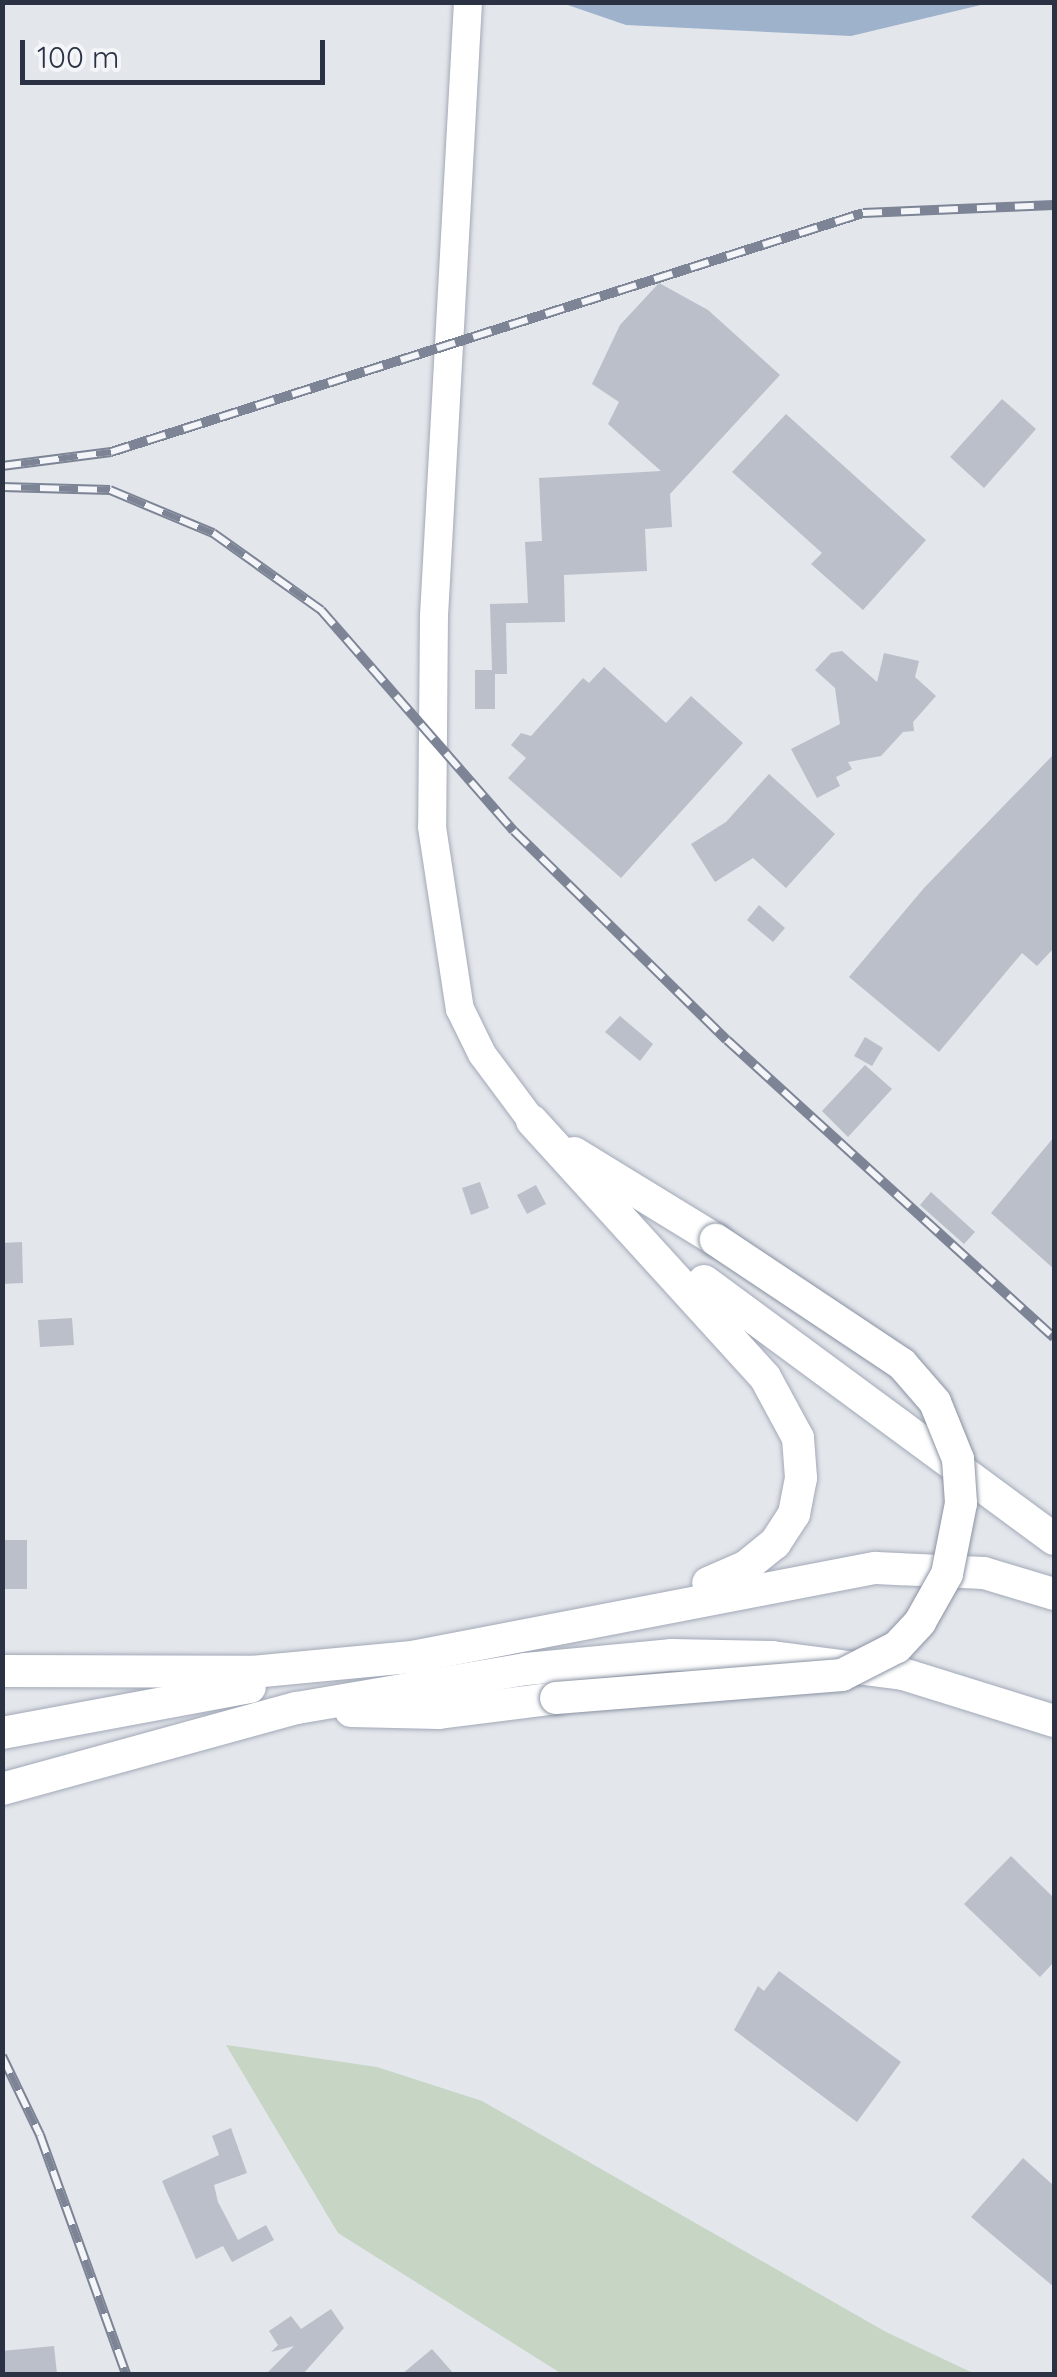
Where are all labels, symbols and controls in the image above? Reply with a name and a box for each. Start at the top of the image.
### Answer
scale bar [25,20,330,82]
text: 100 m [37,38,119,76]

